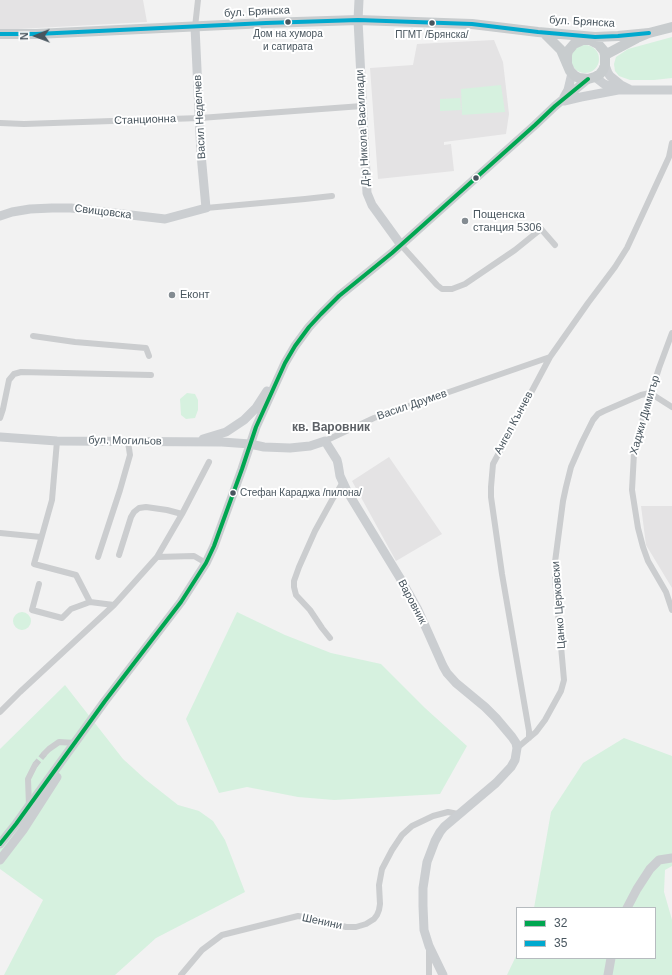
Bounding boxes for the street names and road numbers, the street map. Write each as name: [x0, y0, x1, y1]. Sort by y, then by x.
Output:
street label: бул. Брянска: [224, 4, 290, 20]
street label: бул. Брянска: [549, 14, 615, 30]
street label: Д-р Никола Василиади: [353, 69, 373, 187]
street label: Васил Неделчев: [191, 74, 209, 160]
street label: Станционна: [114, 112, 176, 128]
street label: Свищовска: [74, 202, 132, 222]
street label: Хаджи Димитър: [627, 374, 663, 456]
street label: Васил Друмев: [375, 387, 449, 423]
street label: Ангел Кънчев: [492, 389, 536, 457]
street label: бул. Могильов: [88, 434, 162, 448]
street label: Цанко Церковски: [549, 561, 569, 649]
street label: Варовник: [395, 577, 429, 627]
street label: Шенини: [301, 911, 343, 933]

